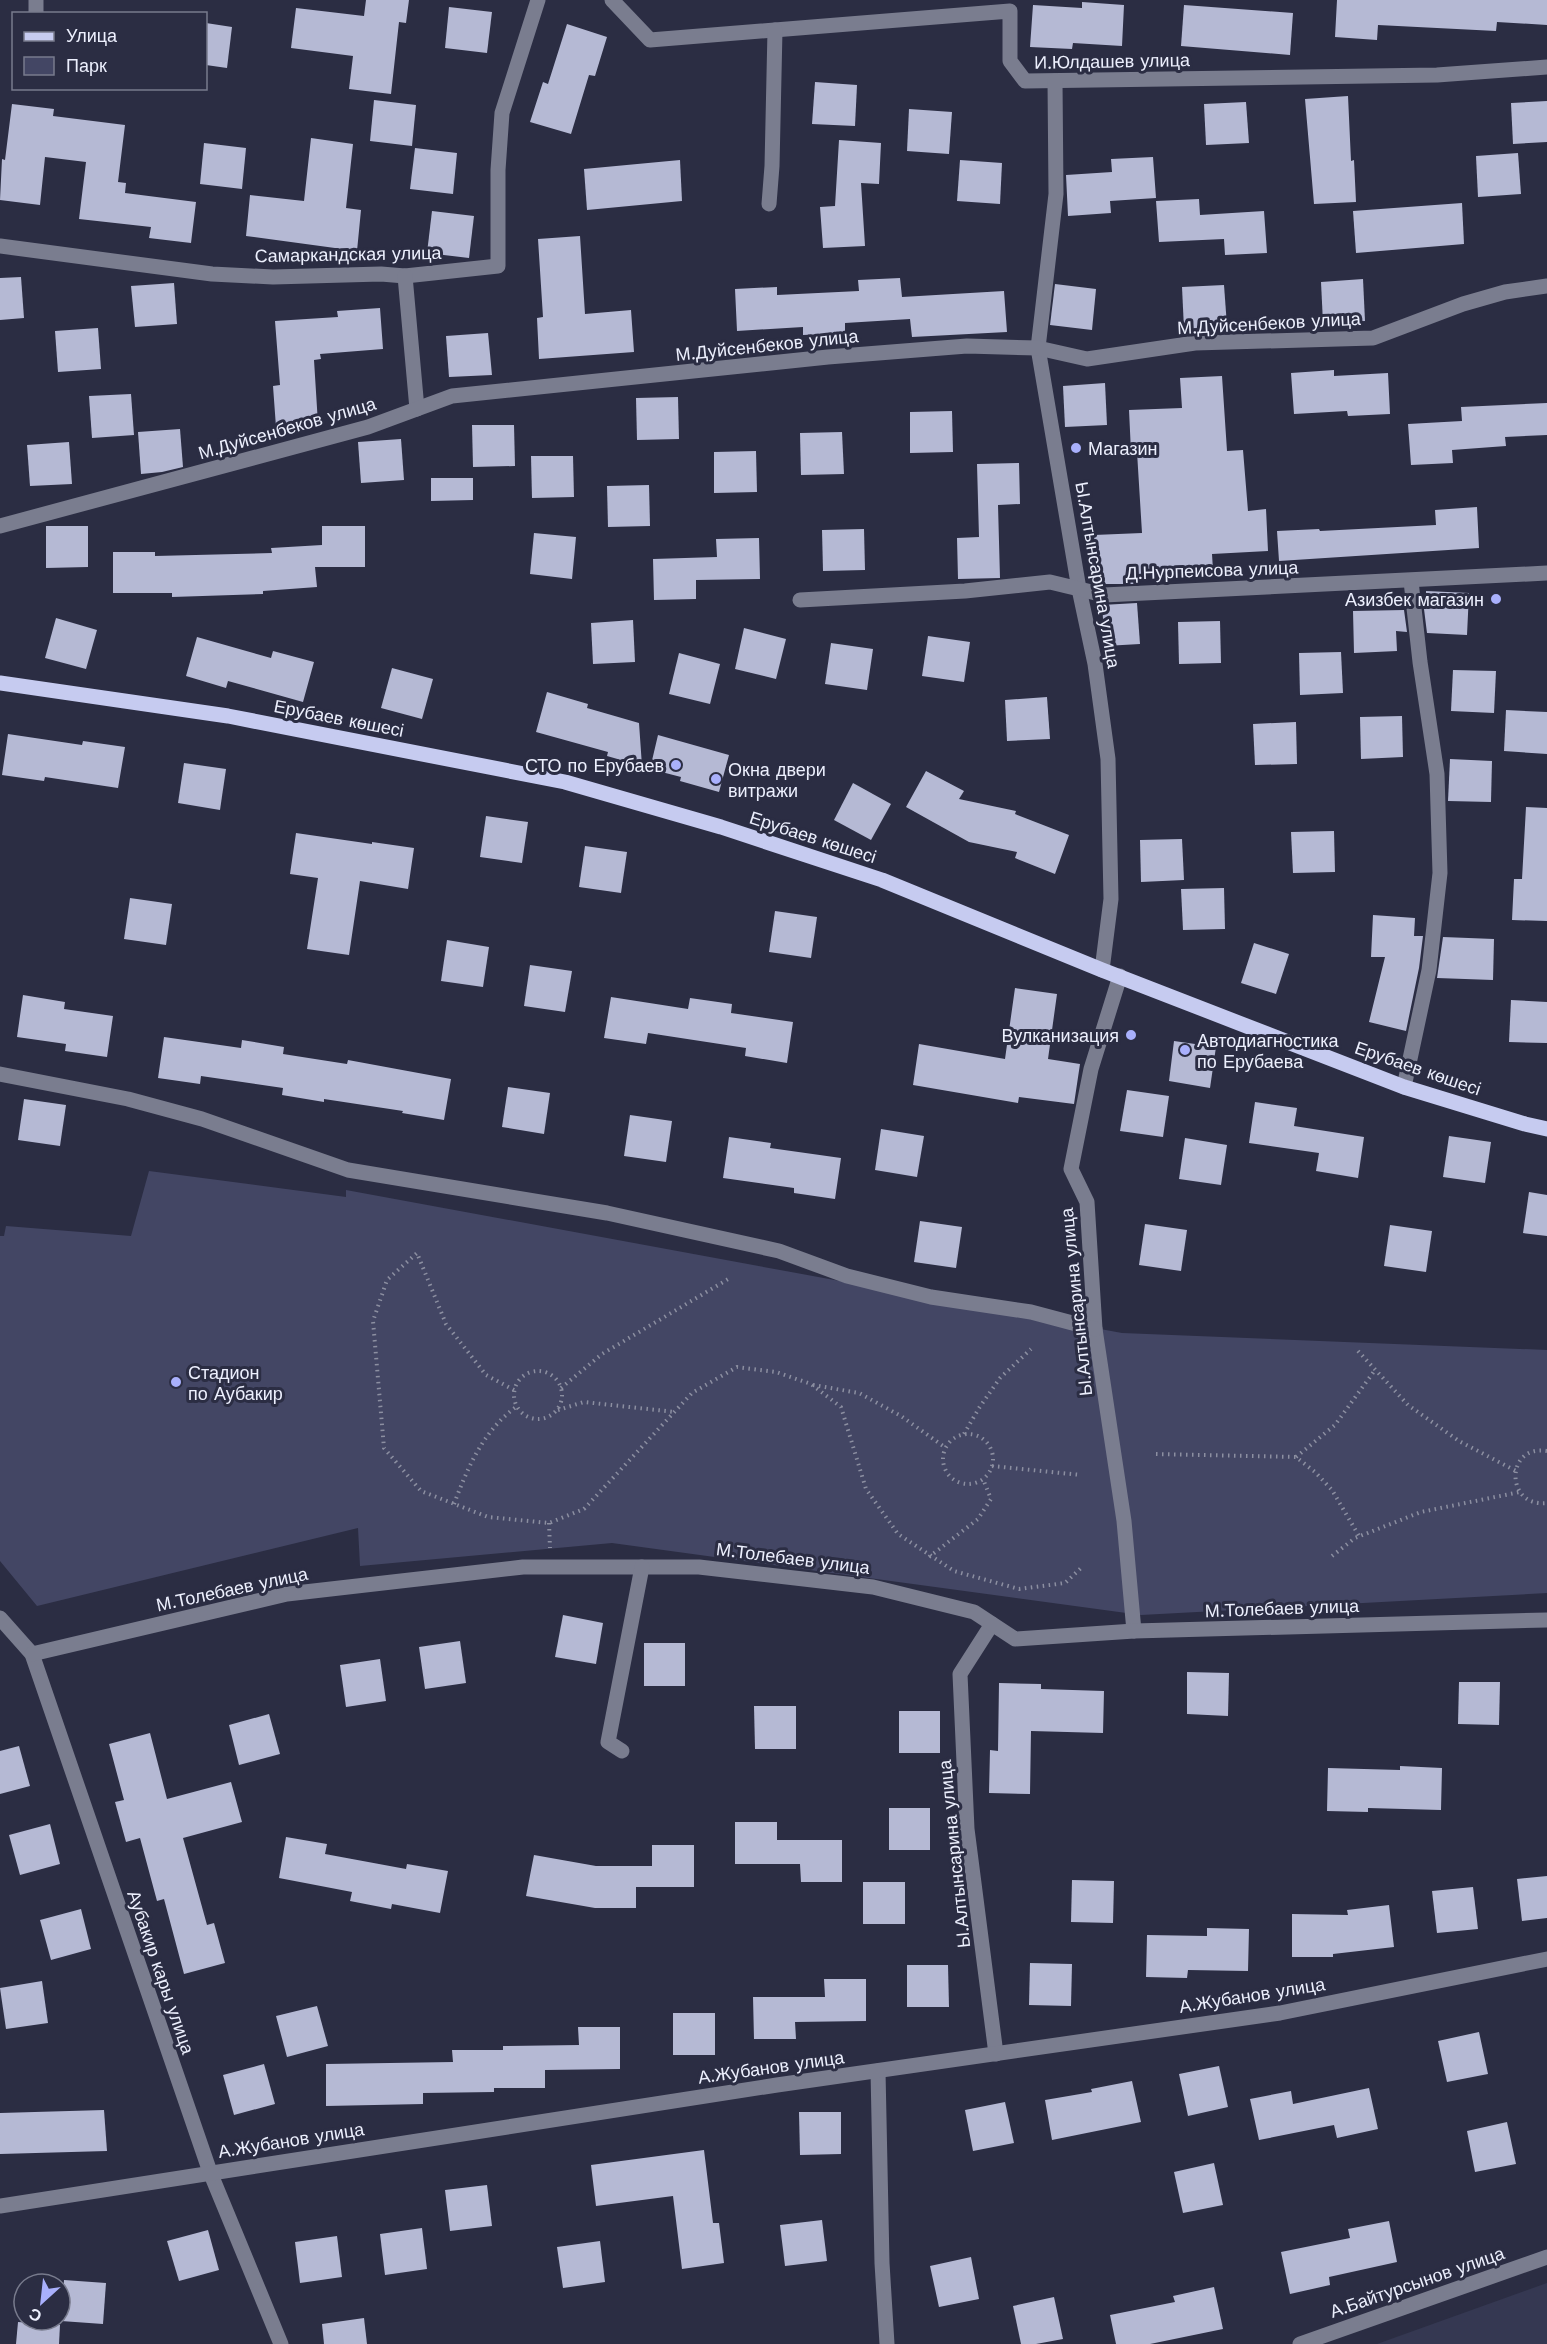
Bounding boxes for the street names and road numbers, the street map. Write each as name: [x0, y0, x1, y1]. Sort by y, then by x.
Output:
street label: И.Юлдашев улица: [1034, 49, 1191, 73]
street label: Самаркандская улица: [254, 242, 443, 266]
street label: М.Дуйсенбеков улица: [1177, 308, 1362, 338]
street label: М.Дуйсенбеков улица: [675, 325, 860, 365]
street label: М.Дуйсенбеков улица: [196, 392, 379, 463]
street label: Ы.Алтынсарина улица: [1071, 480, 1125, 671]
street label: Д.Нурпеисова улица: [1125, 556, 1300, 584]
street label: Ерубаев көшесі: [272, 695, 406, 741]
street label: Ерубаев көшесі: [747, 807, 879, 867]
street label: Ерубаев көшесі: [1352, 1037, 1484, 1099]
street label: Ы.Алтынсарина улица: [1056, 1206, 1096, 1397]
street label: М.Толебаев улица: [715, 1538, 872, 1578]
street label: М.Толебаев улица: [154, 1562, 311, 1615]
street label: М.Толебаев улица: [1204, 1595, 1361, 1621]
street label: Ы.Алтынсарина улица: [934, 1758, 974, 1949]
street label: Аубакир кары улица: [123, 1887, 199, 2058]
street label: А.Жубанов улица: [1178, 1973, 1327, 2017]
street label: А.Жубанов улица: [697, 2046, 846, 2088]
street label: А.Жубанов улица: [217, 2118, 366, 2162]
street label: А.Байтурсынов улица: [1327, 2242, 1508, 2322]

